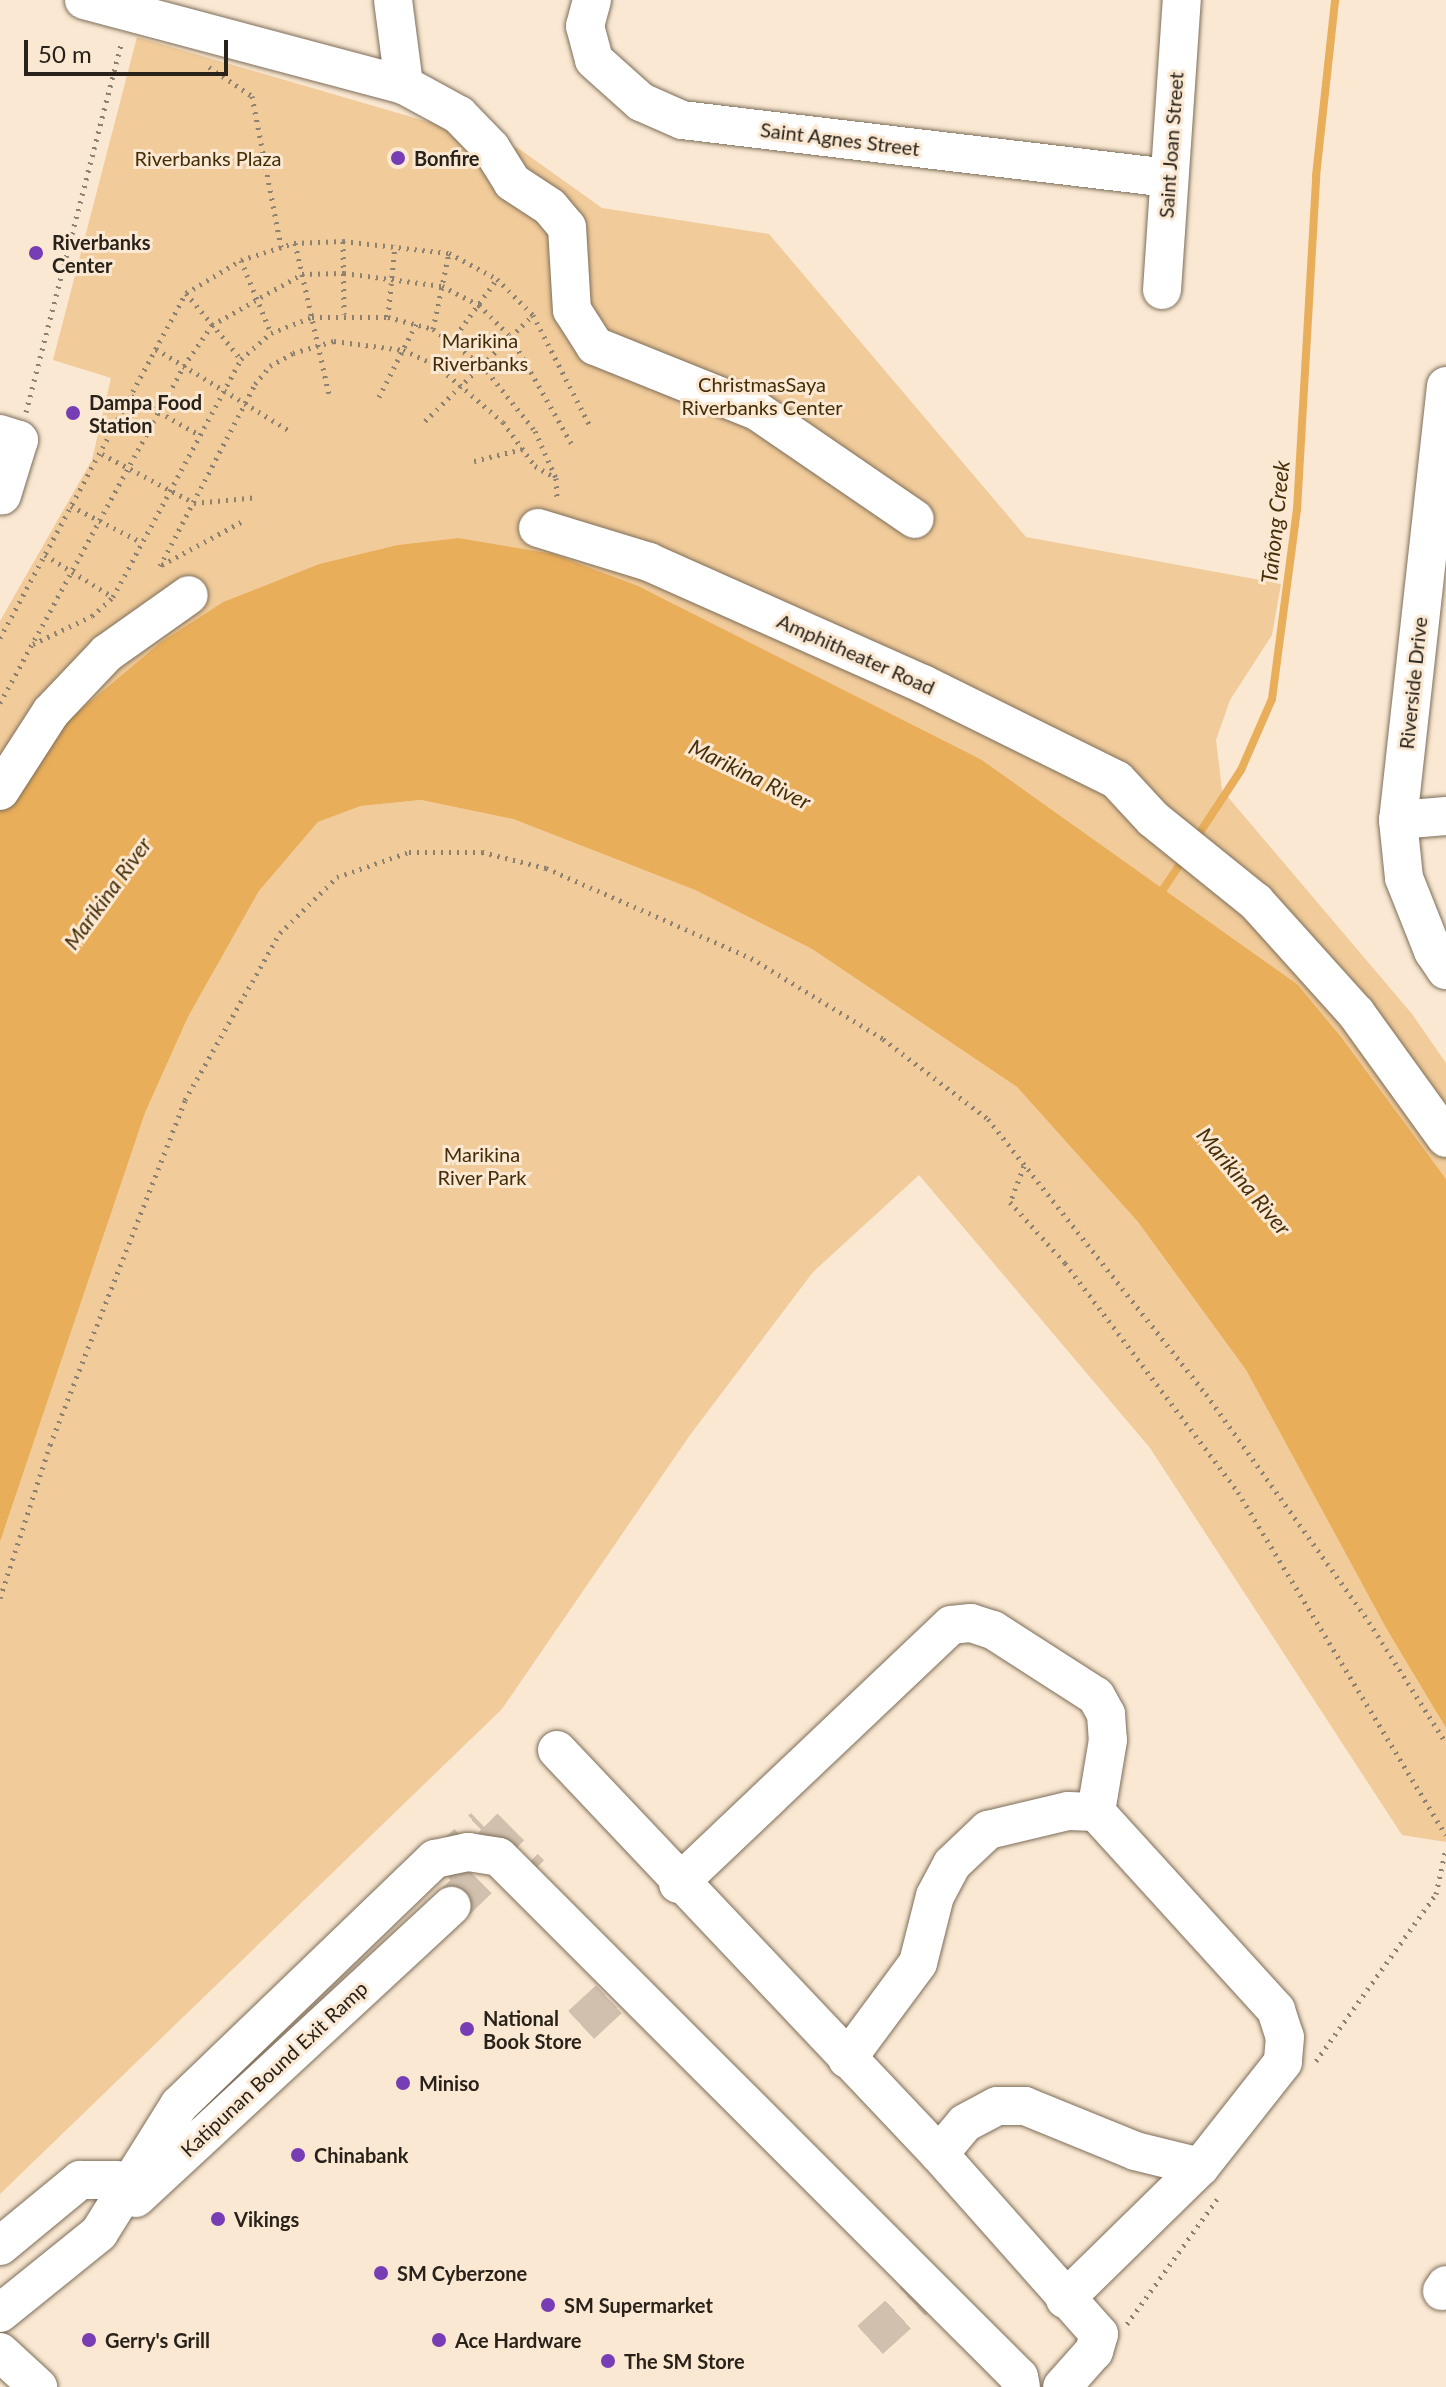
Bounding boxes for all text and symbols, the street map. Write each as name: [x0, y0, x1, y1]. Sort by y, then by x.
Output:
scale bar: [28, 24, 232, 74]
text: 50 m: [38, 39, 92, 68]
street label: Saint Joan Street: [1154, 71, 1188, 219]
street label: Saint Agnes Street: [759, 117, 921, 161]
park label: Riverbanks Plaza: [135, 146, 281, 170]
place label: Bonfire: [414, 146, 479, 170]
marker: Bonfire: [389, 149, 407, 167]
place label: Riverbanks Center: [52, 230, 150, 277]
marker: Riverbanks Center: [27, 244, 45, 262]
park label: Marikina Riverbanks: [432, 329, 528, 376]
park label: ChristmasSaya Riverbanks Center: [681, 372, 843, 419]
place label: Dampa Food Station: [89, 390, 202, 437]
marker: Dampa Food Station: [64, 404, 82, 422]
water label: Tañong Creek: [1255, 459, 1295, 585]
street label: Amphitheater Road: [773, 608, 939, 700]
street label: Riverside Drive: [1394, 616, 1432, 750]
water label: Marikina River: [685, 733, 815, 815]
water label: Marikina River: [58, 832, 156, 954]
water label: Marikina River: [1191, 1122, 1297, 1240]
park label: Marikina River Park: [437, 1142, 527, 1189]
street label: Katipunan Bound Exit Ramp: [176, 1976, 372, 2162]
place label: National Book Store: [483, 2006, 582, 2053]
marker: National Book Store: [458, 2020, 476, 2038]
place label: Miniso: [419, 2071, 479, 2095]
marker: Miniso: [394, 2074, 412, 2092]
place label: Chinabank: [314, 2143, 408, 2167]
marker: Chinabank: [289, 2146, 307, 2164]
place label: Vikings: [234, 2207, 299, 2231]
marker: Vikings: [209, 2210, 227, 2228]
place label: SM Cyberzone: [397, 2261, 527, 2285]
marker: SM Cyberzone: [372, 2264, 390, 2282]
place label: SM Supermarket: [564, 2293, 713, 2317]
marker: SM Supermarket: [539, 2296, 557, 2314]
place label: Gerry's Grill: [105, 2328, 210, 2352]
place label: Ace Hardware: [455, 2328, 581, 2352]
marker: Gerry's Grill: [80, 2331, 98, 2349]
marker: Ace Hardware: [430, 2331, 448, 2349]
place label: The SM Store: [624, 2349, 745, 2373]
marker: The SM Store: [599, 2352, 617, 2370]

